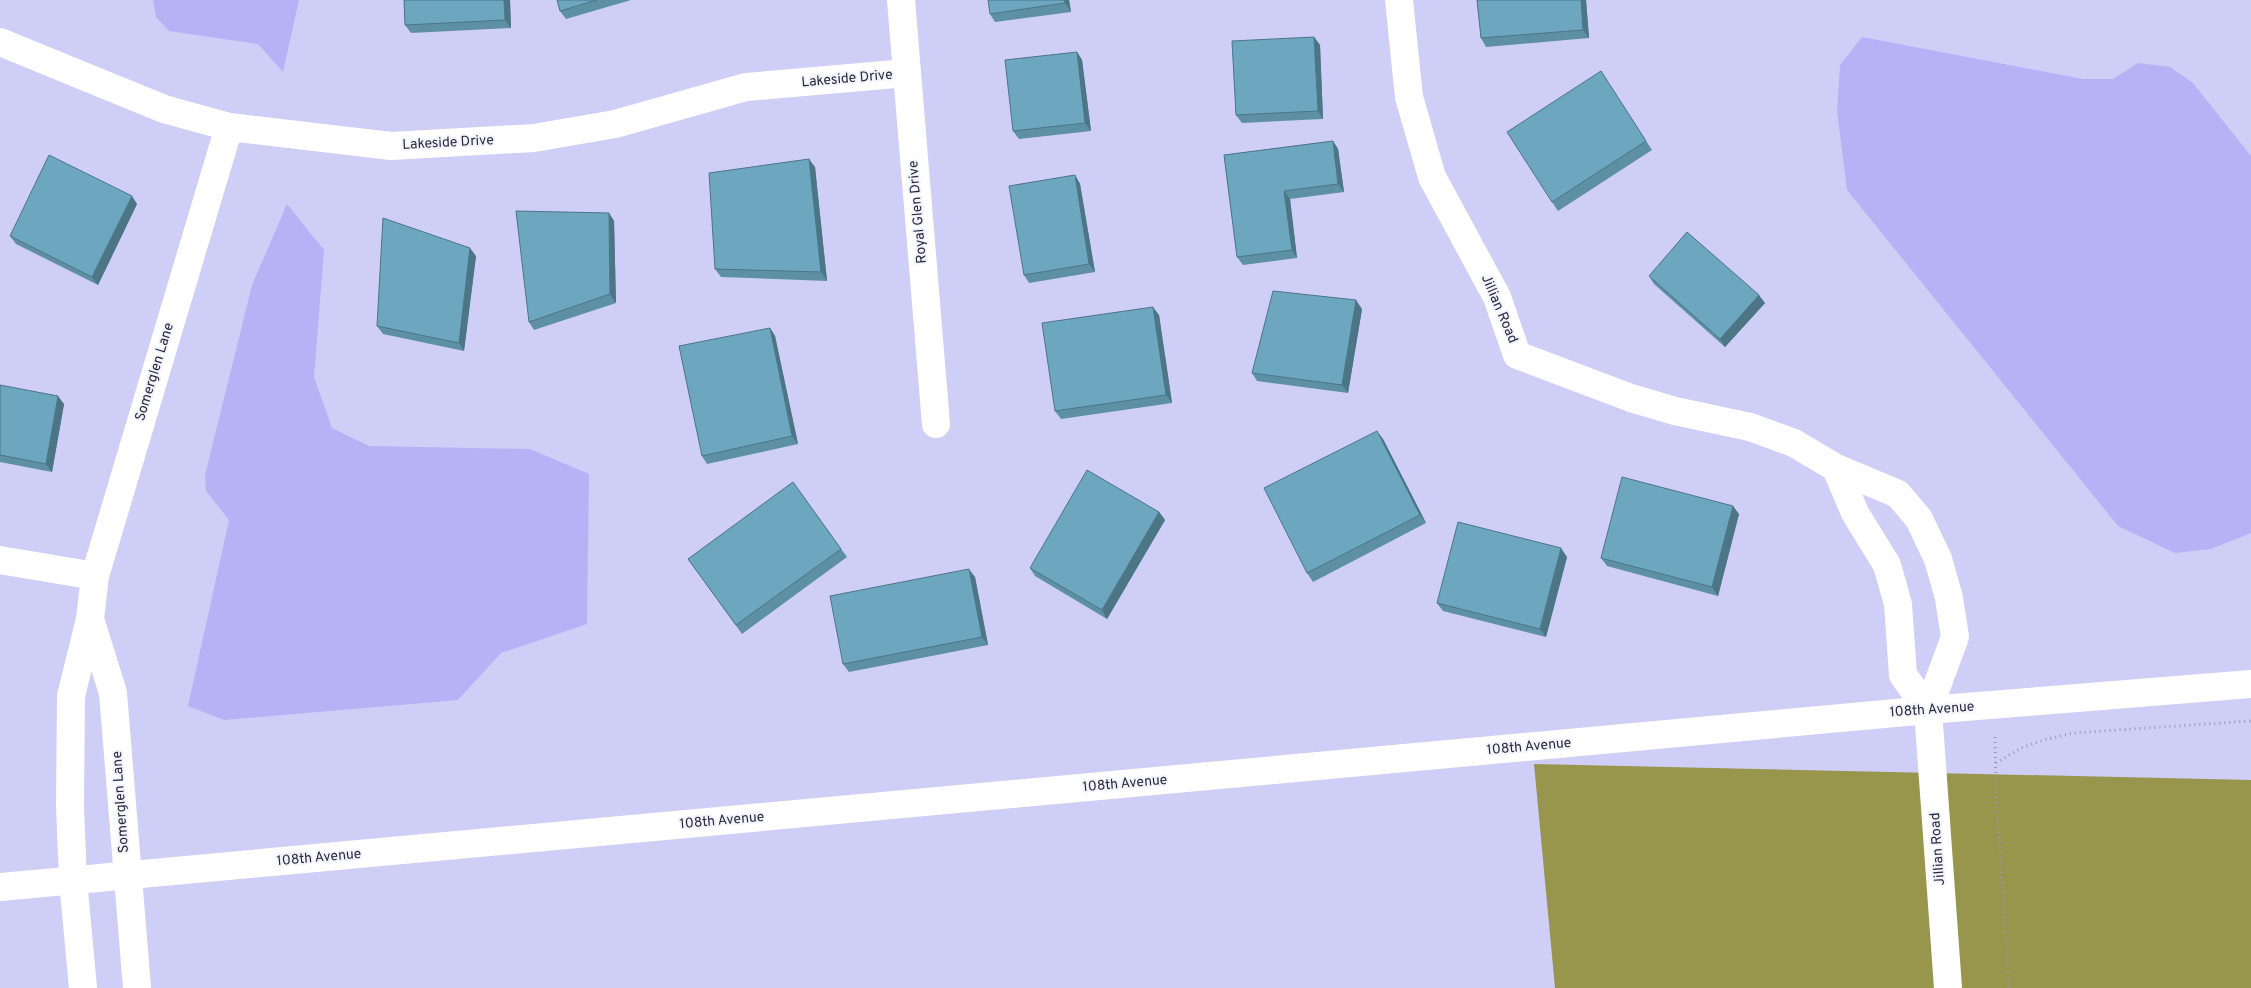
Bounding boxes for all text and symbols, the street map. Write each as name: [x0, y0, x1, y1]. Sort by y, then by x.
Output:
street label: Lakeside Drive: [801, 67, 893, 91]
street label: Lakeside Drive: [402, 132, 494, 154]
street label: Royal Glen Drive: [905, 160, 931, 264]
street label: Jillian Road: [1477, 272, 1521, 346]
street label: Somerglen Lane: [132, 321, 178, 423]
street label: 108th Avenue: [1889, 699, 1975, 721]
street label: 108th Avenue: [1486, 735, 1572, 759]
street label: Somerglen Lane: [109, 750, 133, 854]
street label: 108th Avenue: [1082, 772, 1168, 796]
street label: 108th Avenue: [679, 809, 765, 833]
street label: Jillian Road: [1927, 812, 1949, 886]
street label: 108th Avenue: [276, 846, 362, 870]

